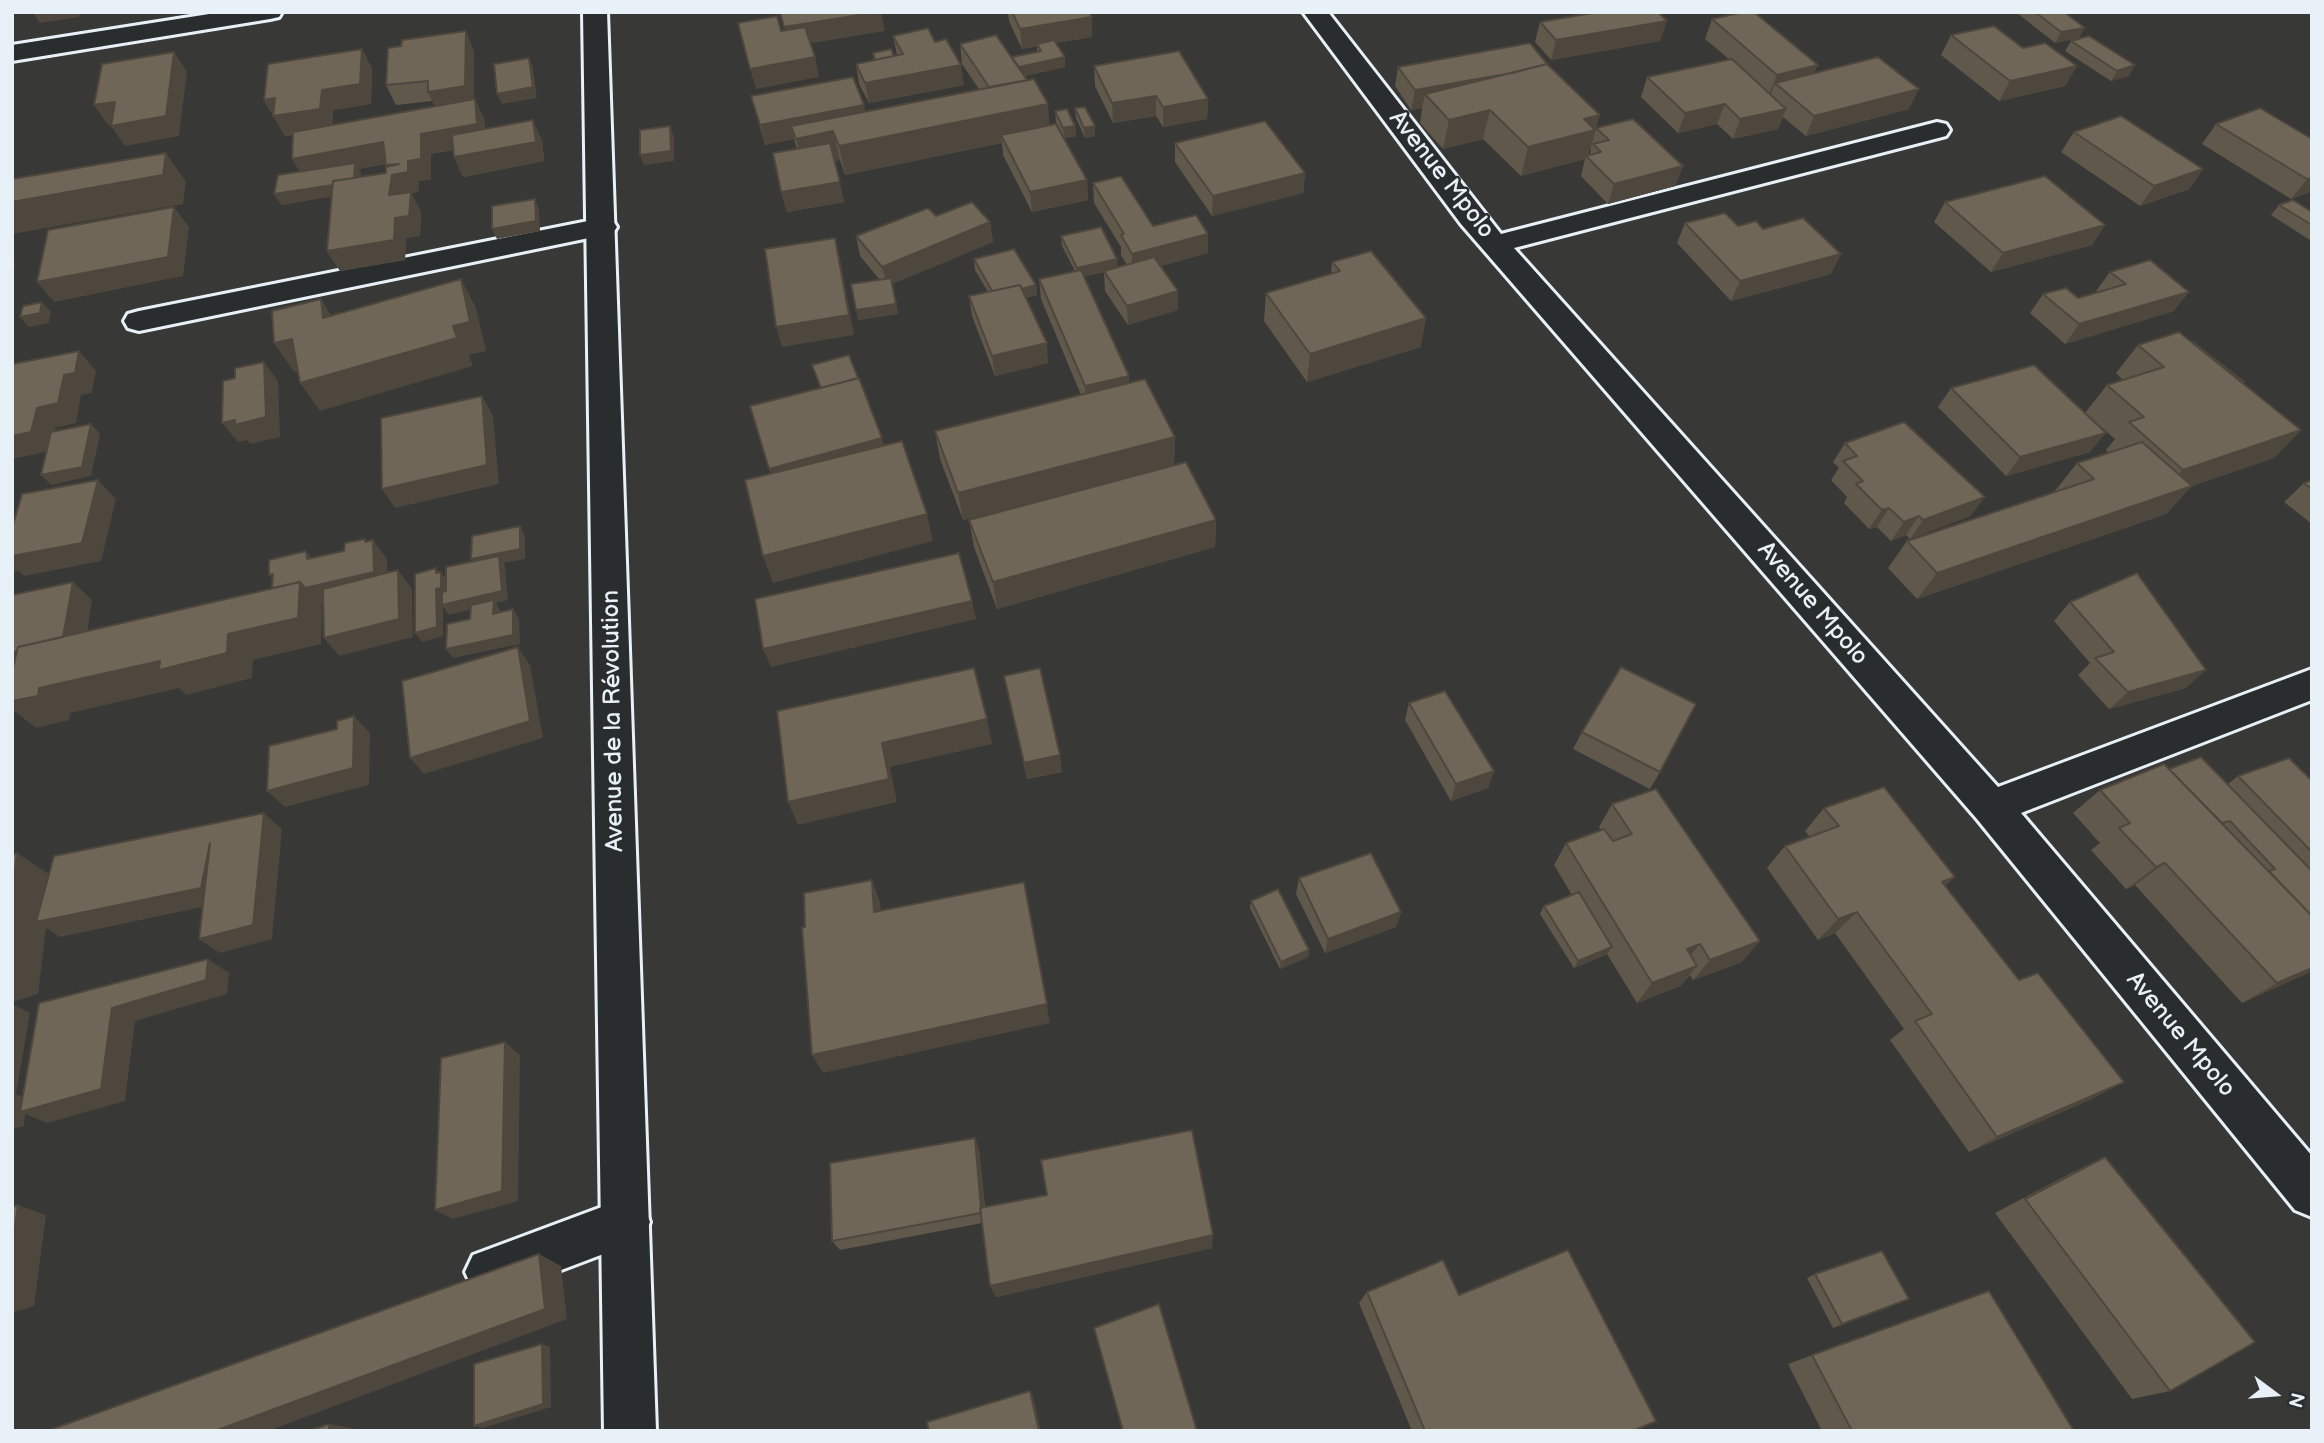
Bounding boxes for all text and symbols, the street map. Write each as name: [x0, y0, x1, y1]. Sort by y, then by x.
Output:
street label: Avenue Mpolo: [1382, 105, 1500, 245]
street label: Avenue Mpolo: [1751, 536, 1873, 672]
street label: Avenue de la Révolution: [597, 590, 631, 852]
street label: Avenue Mpolo: [2119, 967, 2241, 1103]
north arrow: [2240, 1359, 2310, 1429]
text: N: [2283, 1390, 2309, 1410]

